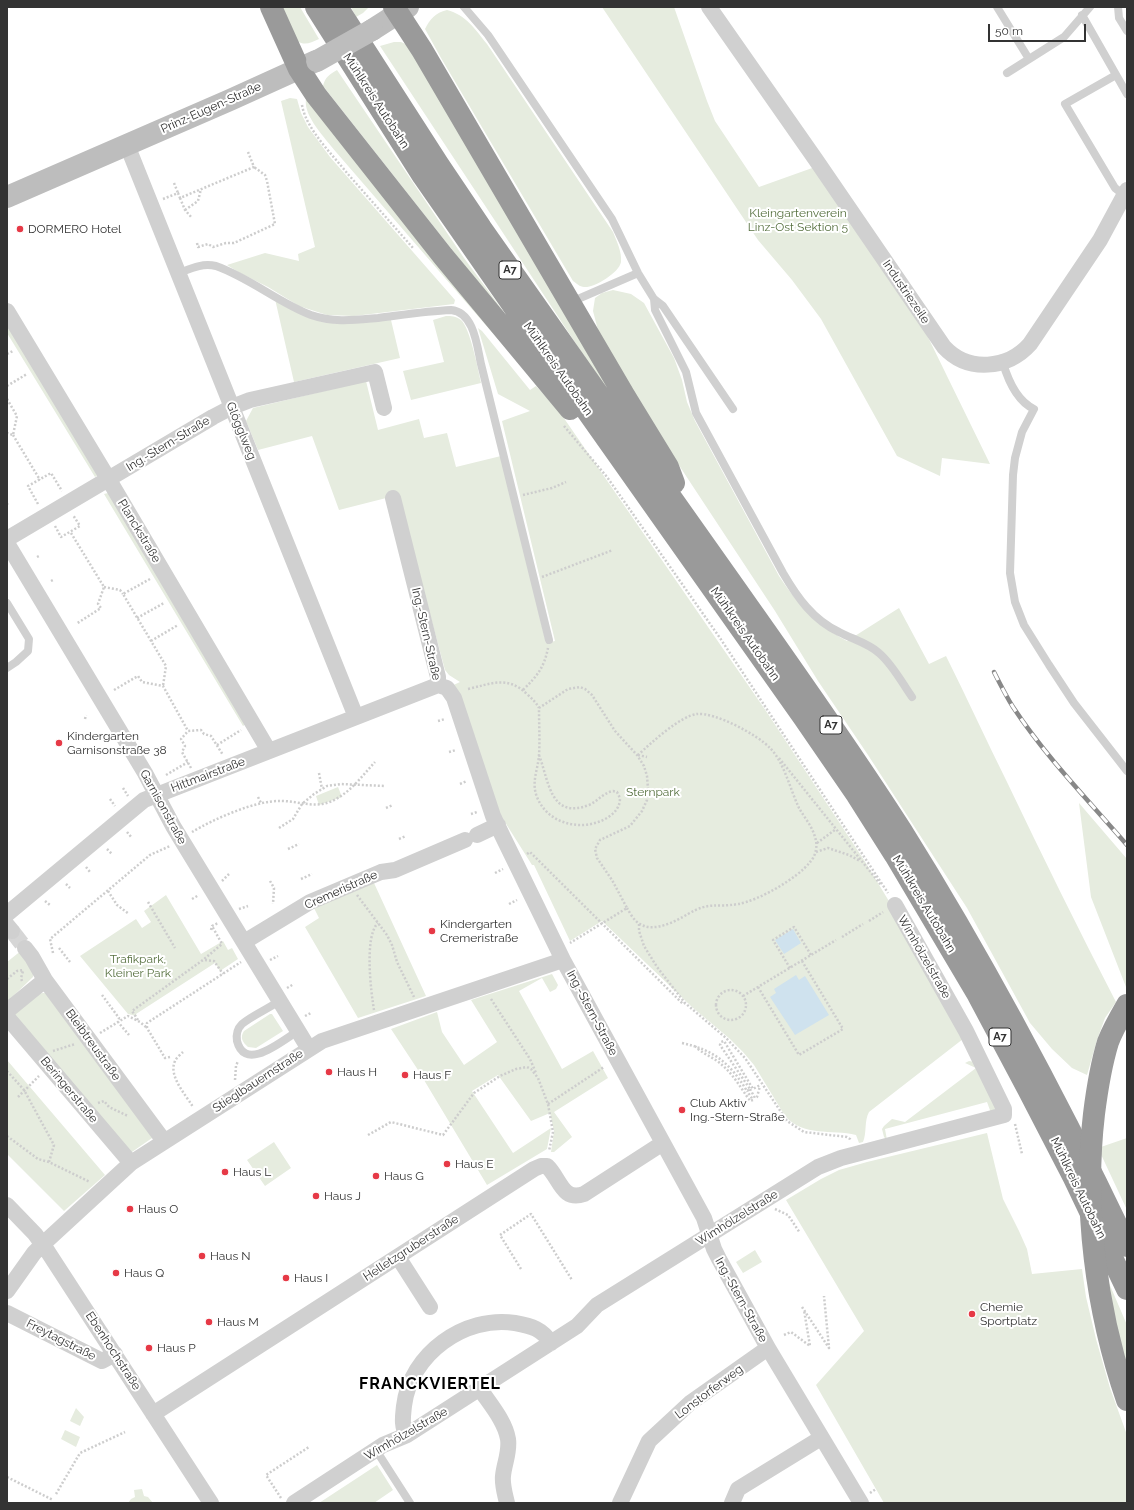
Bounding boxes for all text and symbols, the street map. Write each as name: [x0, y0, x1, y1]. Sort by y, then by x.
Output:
scale bar: [990, 16, 1088, 42]
text: 50 m: [995, 24, 1023, 38]
street label: Mühlkreis Autobahn: [340, 51, 412, 151]
street label: Prinz-Eugen-Straße: [159, 79, 263, 137]
park label: Kleingartenverein Linz-Ost Sektion 5: [748, 206, 848, 234]
place label: DORMERO Hotel: [28, 222, 121, 236]
marker: DORMERO Hotel: [15, 224, 25, 234]
street label: Industriezeile: [879, 257, 933, 327]
road number: A7: [499, 261, 521, 279]
street label: Mühlkreis Autobahn: [520, 319, 596, 419]
street label: Glögglweg: [223, 400, 259, 462]
street label: Ing.-Stern-Straße: [124, 413, 212, 475]
street label: Planckstraße: [114, 497, 164, 565]
street label: Mühlkreis Autobahn: [707, 584, 783, 684]
street label: Ing.-Stern-Straße: [408, 586, 444, 682]
road number: A7: [820, 716, 842, 734]
place label: Kindergarten Garnisonstraße 38: [67, 729, 167, 757]
marker: Kindergarten Garnisonstraße 38: [54, 738, 64, 748]
street label: Hittmairstraße: [169, 754, 247, 796]
street label: Garnisonstraße: [137, 767, 189, 847]
park label: Sternpark: [626, 785, 680, 799]
street label: Mühlkreis Autobahn: [889, 853, 959, 955]
street label: Cremeristraße: [302, 867, 380, 913]
street label: Wimhölzelstraße: [894, 913, 954, 1001]
place label: Kindergarten Cremeristraße: [440, 917, 518, 945]
marker: Kindergarten Cremeristraße: [427, 926, 437, 936]
park label: Trafikpark, Kleiner Park: [105, 952, 171, 980]
street label: Ing.-Stern-Straße: [563, 968, 621, 1058]
street label: Bleibtreustraße: [62, 1007, 124, 1083]
road number: A7: [989, 1028, 1011, 1046]
street label: Stieglbauernstraße: [210, 1046, 306, 1116]
street label: Beringerstraße: [37, 1054, 101, 1126]
place label: Haus H: [337, 1065, 377, 1079]
marker: Haus H: [324, 1067, 334, 1077]
place label: Haus F: [413, 1068, 451, 1082]
marker: Haus F: [400, 1070, 410, 1080]
place label: Club Aktiv Ing.-Stern-Straße: [690, 1096, 785, 1124]
marker: Club Aktiv Ing.-Stern-Straße: [677, 1105, 687, 1115]
street label: Mühlkreis Autobahn: [1047, 1135, 1109, 1241]
place label: Haus E: [455, 1157, 494, 1171]
marker: Haus E: [442, 1159, 452, 1169]
place label: Haus L: [233, 1165, 271, 1179]
marker: Haus L: [220, 1167, 230, 1177]
place label: Haus G: [384, 1169, 424, 1183]
marker: Haus G: [371, 1171, 381, 1181]
street label: Wimhölzelstraße: [693, 1187, 781, 1249]
place label: Haus J: [324, 1189, 361, 1203]
marker: Haus J: [311, 1191, 321, 1201]
place label: Haus O: [138, 1202, 178, 1216]
marker: Haus O: [125, 1204, 135, 1214]
street label: Helletzgruberstraße: [361, 1212, 461, 1284]
place label: Haus N: [210, 1249, 251, 1263]
marker: Haus N: [197, 1251, 207, 1261]
street label: Ing.-Stern-Straße: [712, 1255, 770, 1345]
place label: Haus Q: [124, 1266, 164, 1280]
marker: Haus Q: [111, 1268, 121, 1278]
place label: Haus I: [294, 1271, 328, 1285]
marker: Haus I: [281, 1273, 291, 1283]
place label: Chemie Sportplatz: [980, 1300, 1037, 1328]
street label: Ebenhochstraße: [82, 1309, 144, 1393]
marker: Chemie Sportplatz: [967, 1309, 977, 1319]
place label: Haus M: [217, 1315, 259, 1329]
street label: Freytagstraße: [24, 1316, 98, 1364]
marker: Haus M: [204, 1317, 214, 1327]
place label: Haus P: [157, 1341, 196, 1355]
marker: Haus P: [144, 1343, 154, 1353]
street label: Lonstorferweg: [672, 1362, 746, 1422]
district label: FRANCKVIERTEL: [359, 1374, 501, 1394]
street label: Wimhölzelstraße: [362, 1404, 450, 1464]

